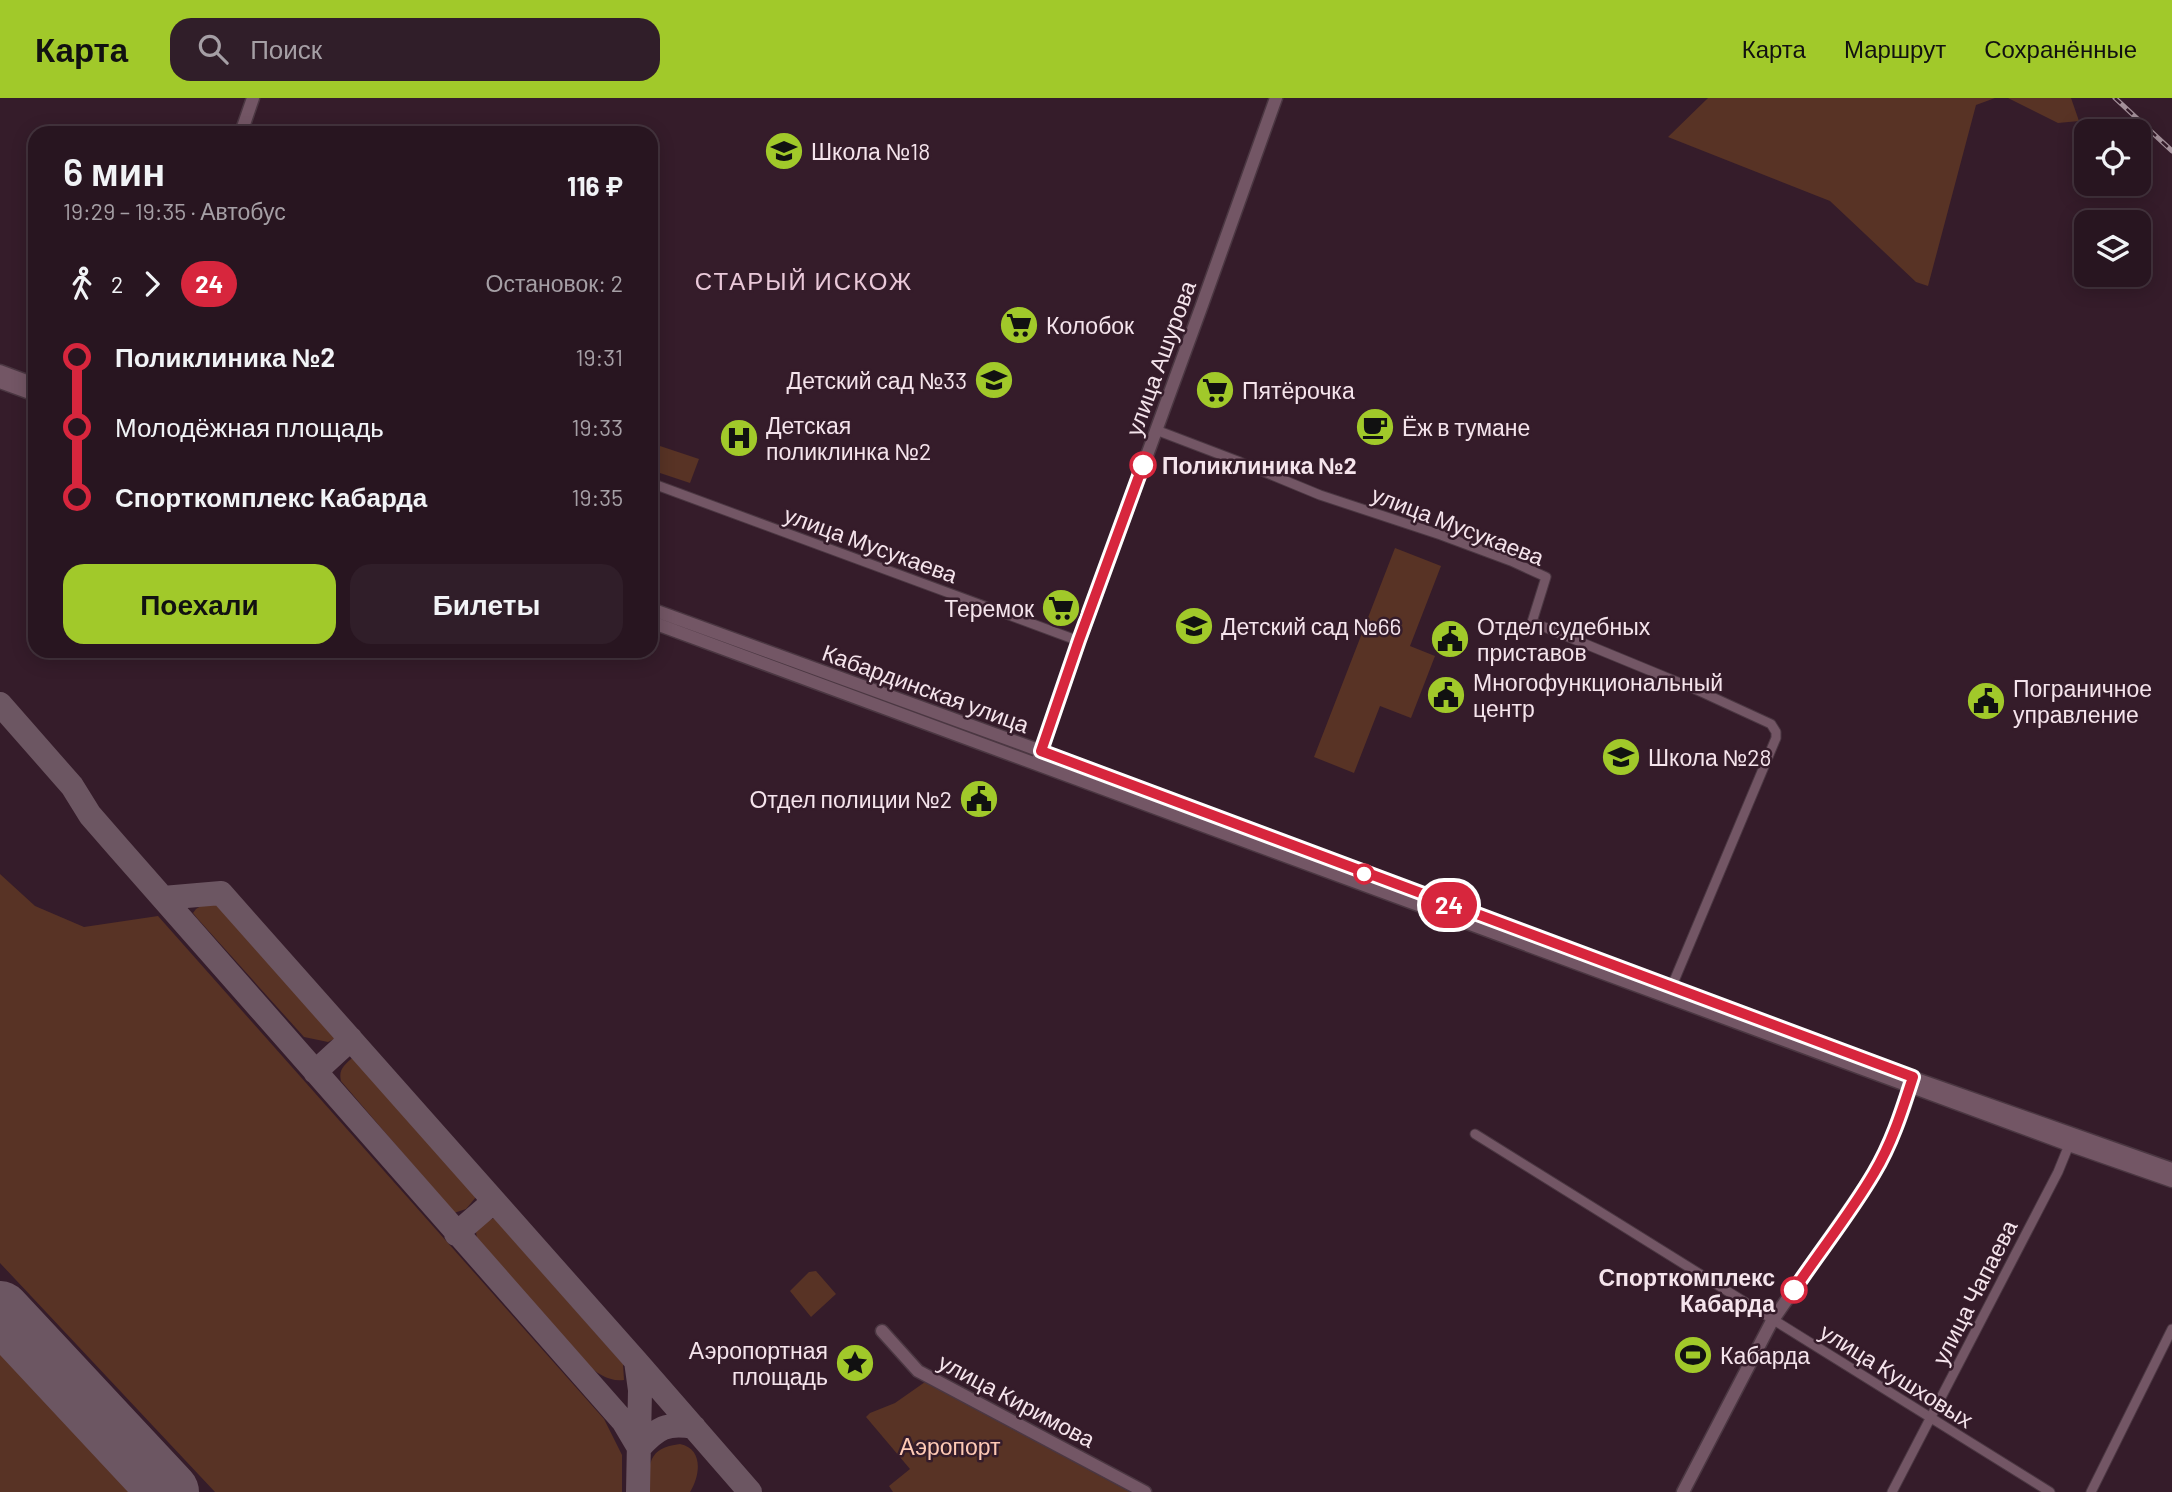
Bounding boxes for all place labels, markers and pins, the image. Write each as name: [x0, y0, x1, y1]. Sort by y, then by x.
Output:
school or university icon: Школа №18: [763, 130, 805, 172]
place label: Школа №18: [811, 137, 930, 165]
supermarket icon: Колобок: [998, 304, 1040, 346]
place label: Колобок: [1046, 311, 1135, 339]
school or university icon: Детский сад №33: [973, 359, 1015, 401]
place label: Детский сад №33: [787, 366, 967, 394]
supermarket icon: Пятёрочка: [1194, 369, 1236, 411]
place label: Пятёрочка: [1242, 376, 1355, 404]
cafe icon: Ёж в тумане: [1354, 406, 1396, 448]
place label: Детская поликлинка №2: [766, 411, 931, 465]
place label: Ёж в тумане: [1402, 413, 1530, 441]
hospital icon: Детская поликлинка №2: [718, 417, 760, 459]
place label: Поликлиника №2: [1162, 451, 1357, 479]
marker: Поликлиника №2: [1130, 452, 1156, 478]
supermarket icon: Теремок: [1040, 587, 1082, 629]
place label: Теремок: [944, 594, 1035, 622]
school or university icon: Детский сад №66: [1173, 605, 1215, 647]
place label: Детский сад №66: [1221, 612, 1401, 640]
place label: Отдел судебных приставов: [1477, 612, 1651, 666]
public building icon: Отдел судебных приставов: [1429, 618, 1471, 660]
place label: Многофункциональный центр: [1473, 668, 1723, 722]
public building icon: Многофункциональный центр: [1425, 674, 1467, 716]
place label: Пограничное управление: [2013, 674, 2152, 728]
public building icon: Пограничное управление: [1965, 680, 2007, 722]
school or university icon: Школа №28: [1600, 736, 1642, 778]
place label: Школа №28: [1648, 743, 1771, 771]
public building icon: Отдел полиции №2: [958, 778, 1000, 820]
place label: Отдел полиции №2: [749, 785, 952, 813]
unlabelled marker: [1354, 864, 1374, 884]
place label: Спорткомплекс Кабарда: [1598, 1263, 1775, 1317]
marker: Спорткомплекс Кабарда: [1781, 1277, 1807, 1303]
sports icon: Кабарда: [1672, 1334, 1714, 1376]
place label: Аэропортная площадь: [689, 1336, 828, 1390]
place label: Кабарда: [1720, 1341, 1810, 1369]
place icon: Аэропортная площадь: [834, 1342, 876, 1384]

